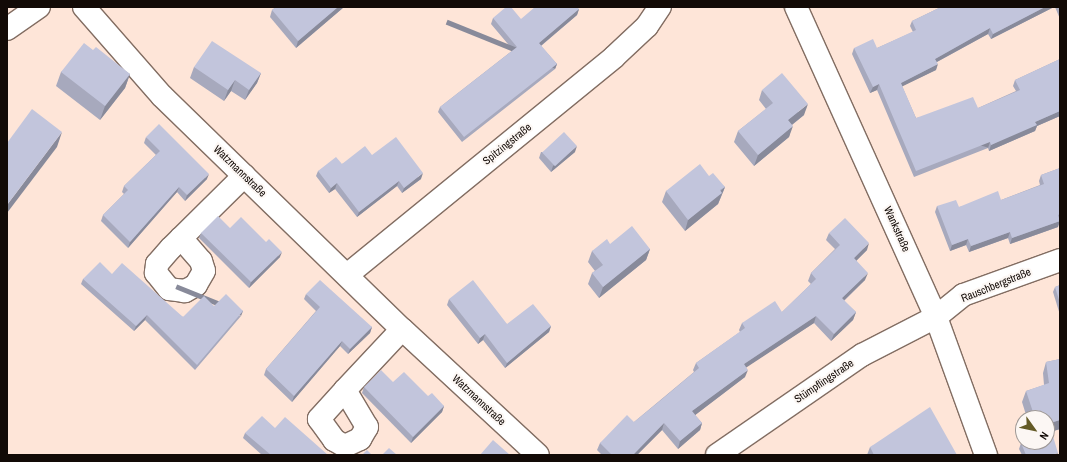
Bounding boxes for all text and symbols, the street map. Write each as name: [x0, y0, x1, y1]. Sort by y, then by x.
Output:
street label: Spitzingstraße: [480, 120, 534, 168]
street label: Watzmannstraße: [211, 143, 269, 199]
street label: Wankstraße: [881, 204, 913, 254]
street label: Rauschbergstraße: [959, 265, 1033, 305]
street label: Stümpflingstraße: [792, 356, 856, 406]
street label: Watzmannstraße: [450, 372, 508, 428]
north arrow: [1015, 410, 1055, 450]
text: N: [1037, 429, 1052, 443]

